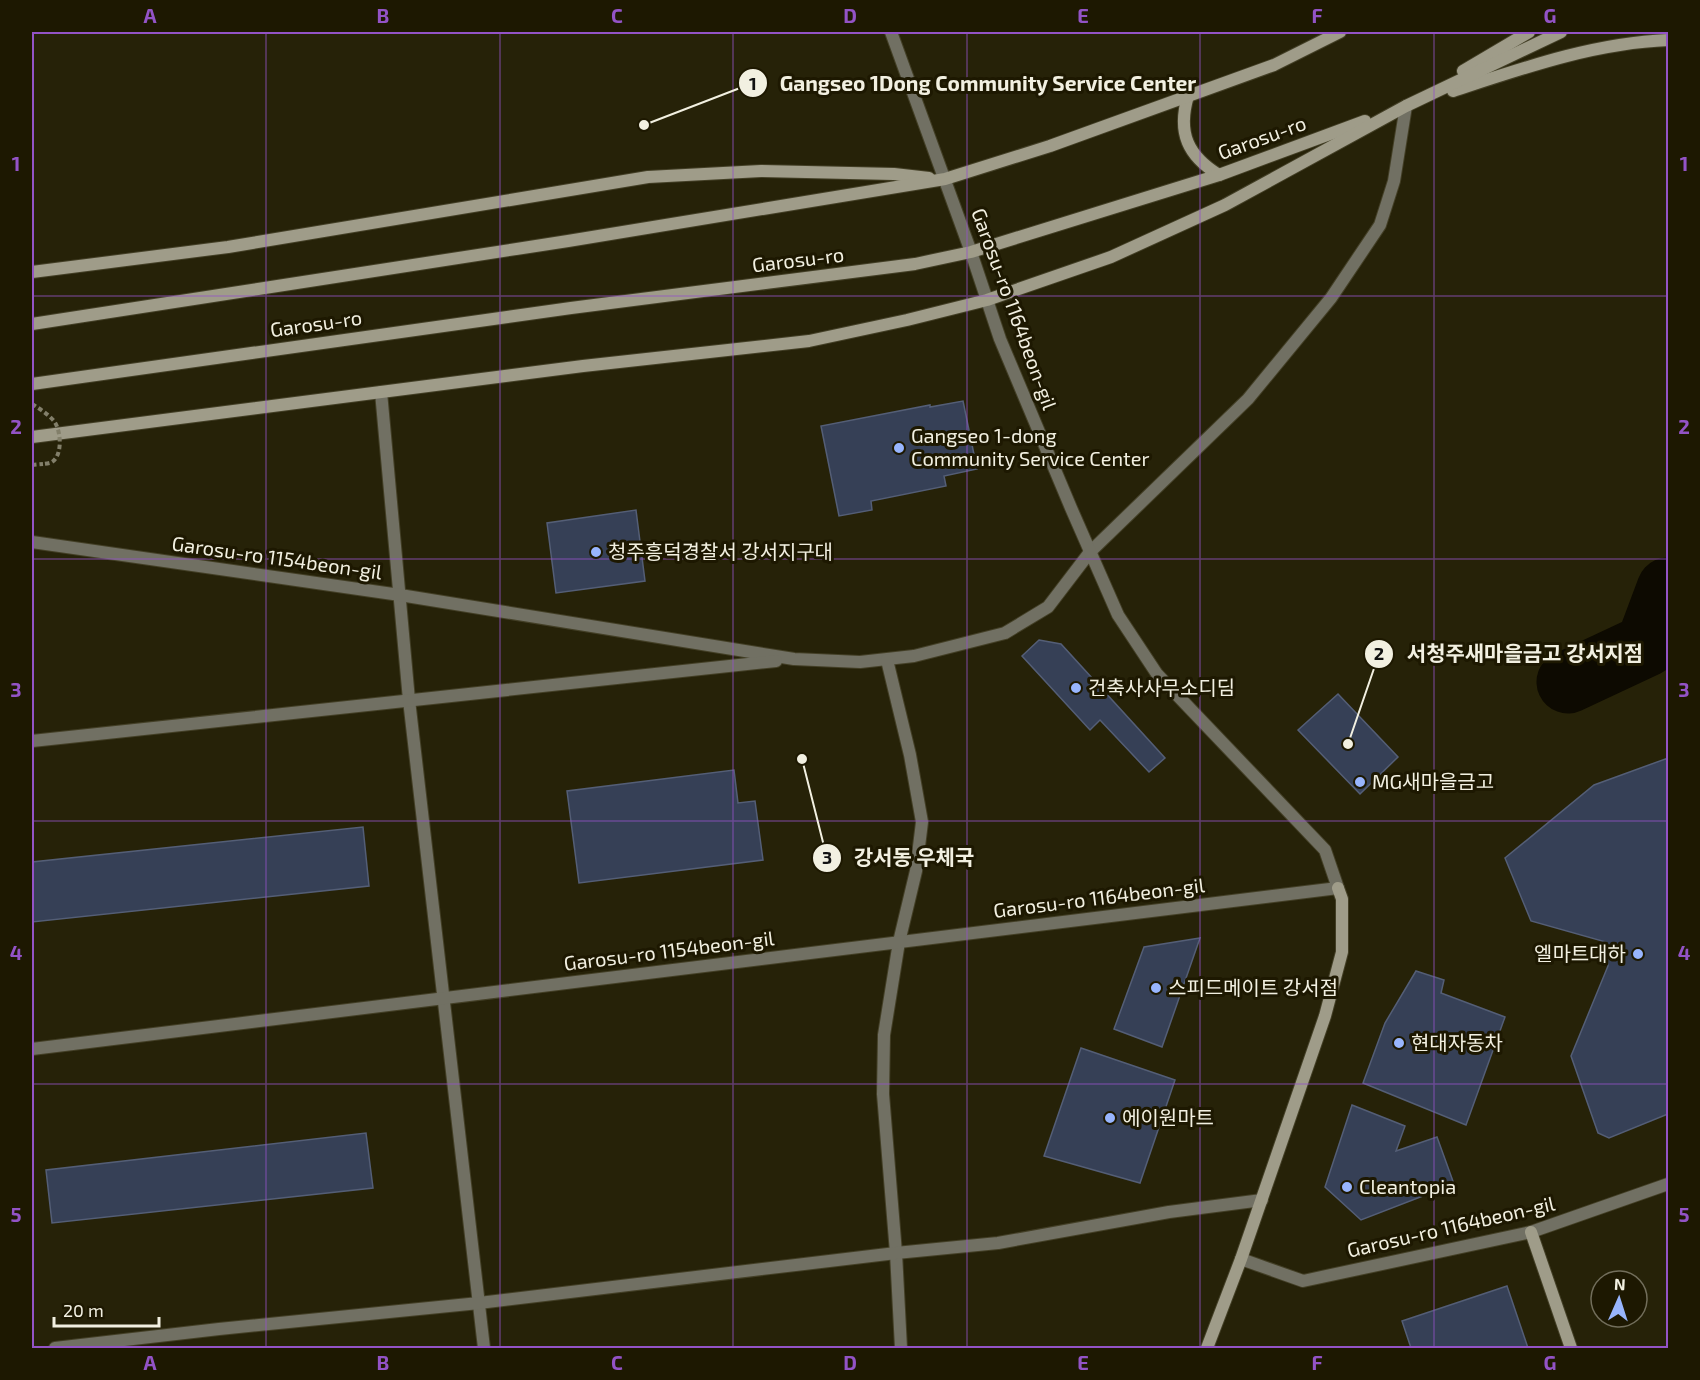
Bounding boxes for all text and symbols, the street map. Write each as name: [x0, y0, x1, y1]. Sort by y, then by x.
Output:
text: A: [143, 3, 157, 27]
text: B: [377, 3, 389, 27]
text: C: [611, 3, 623, 27]
text: D: [843, 3, 857, 27]
text: E: [1077, 3, 1089, 27]
text: F: [1311, 3, 1323, 27]
text: G: [1544, 3, 1556, 27]
callout: Gangseo 1Dong Community Service Center: [738, 64, 1209, 103]
text: Gangseo 1Dong Community Service Center: [780, 70, 1196, 96]
text: 1: [749, 72, 757, 94]
street label: Garosu-ro: [1214, 110, 1309, 164]
text: 1: [12, 151, 20, 175]
text: 1: [1680, 151, 1688, 175]
street label: Garosu-ro 1164beon-gil: [967, 205, 1063, 413]
street label: Garosu-ro: [751, 241, 845, 277]
street label: Garosu-ro: [268, 305, 363, 341]
text: 2: [10, 414, 22, 438]
text: 2: [1678, 414, 1690, 438]
place label: Gangseo 1-dong Community Service Center: [911, 423, 1150, 470]
marker: Gangseo 1-dong Community Service Center: [892, 441, 906, 455]
street label: Garosu-ro 1154beon-gil: [171, 530, 384, 584]
place label: 청주흥덕경찰서 강서지구대: [608, 539, 833, 563]
marker: 청주흥덕경찰서 강서지구대: [589, 545, 603, 559]
callout: 서청주새마을금고 강서지점: [1364, 634, 1655, 673]
text: 서청주새마을금고 강서지점: [1407, 640, 1643, 665]
text: 2: [1374, 642, 1384, 664]
place label: 건축사사무소디딤: [1088, 675, 1235, 699]
text: 3: [10, 677, 22, 701]
text: 3: [1678, 677, 1690, 701]
marker: 건축사사무소디딤: [1069, 681, 1083, 695]
place label: MG새마을금고: [1372, 769, 1494, 793]
marker: MG새마을금고: [1353, 775, 1367, 789]
callout: 강서동 우체국: [812, 838, 986, 877]
text: 강서동 우체국: [854, 844, 974, 869]
text: 3: [822, 846, 832, 868]
street label: Garosu-ro 1164beon-gil: [992, 872, 1206, 922]
street label: Garosu-ro 1154beon-gil: [562, 925, 776, 975]
text: 4: [10, 940, 23, 964]
text: 4: [1678, 940, 1691, 964]
place label: 엘마트대하: [1534, 941, 1626, 965]
marker: 엘마트대하: [1631, 947, 1645, 961]
place label: 스피드메이트 강서점: [1168, 975, 1338, 999]
marker: 스피드메이트 강서점: [1149, 981, 1163, 995]
place label: 현대자동차: [1411, 1030, 1503, 1054]
marker: 현대자동차: [1392, 1036, 1406, 1050]
place label: 에이원마트: [1122, 1105, 1214, 1129]
marker: 에이원마트: [1103, 1111, 1117, 1125]
place label: Cleantopia: [1359, 1174, 1456, 1198]
marker: Cleantopia: [1340, 1180, 1354, 1194]
street label: Garosu-ro 1164beon-gil: [1344, 1190, 1557, 1262]
text: 5: [10, 1202, 22, 1226]
text: 5: [1678, 1202, 1690, 1226]
north arrow: [1589, 1269, 1649, 1329]
text: N: [1614, 1274, 1626, 1293]
scale bar: [54, 1290, 159, 1328]
text: 20 m: [63, 1299, 104, 1321]
text: A: [143, 1350, 157, 1374]
text: B: [377, 1350, 389, 1374]
text: C: [611, 1350, 623, 1374]
text: D: [843, 1350, 857, 1374]
text: E: [1077, 1350, 1089, 1374]
text: F: [1311, 1350, 1323, 1374]
text: G: [1544, 1350, 1556, 1374]

